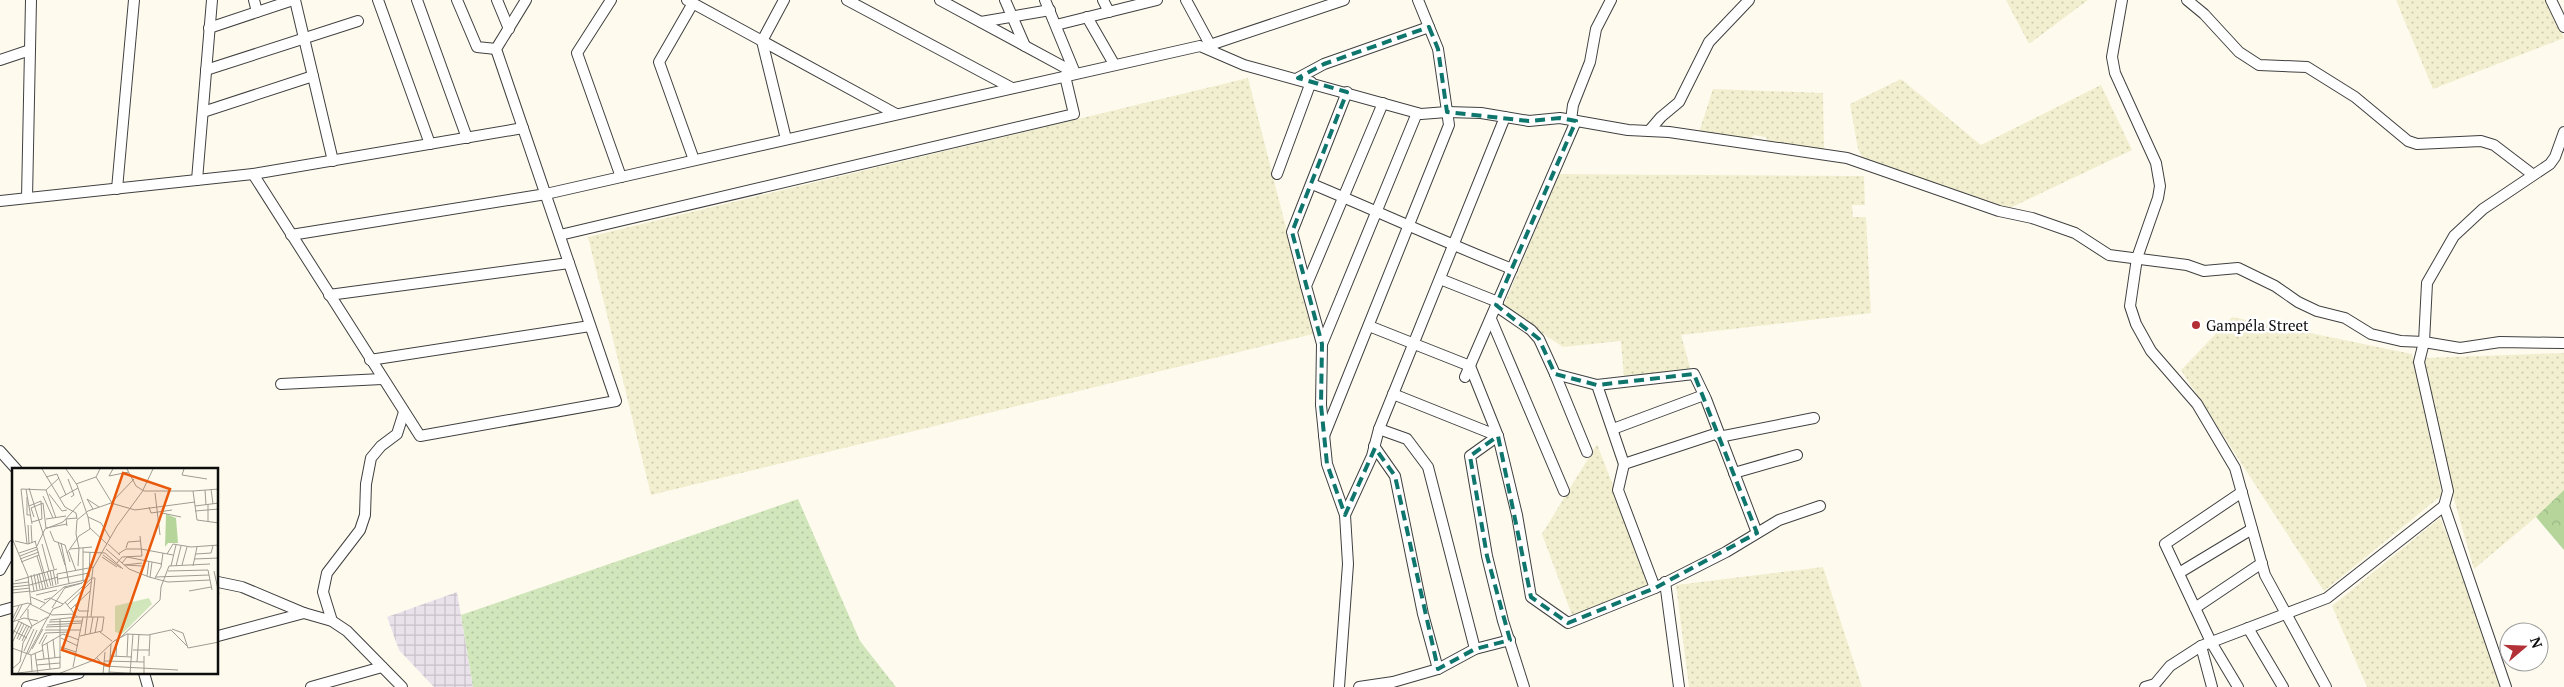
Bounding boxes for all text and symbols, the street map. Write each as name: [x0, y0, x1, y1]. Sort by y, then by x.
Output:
place label: Gampéla Street: [2206, 315, 2309, 335]
marker: Gampéla Street: [2190, 319, 2202, 331]
inset map: [12, 468, 219, 674]
north arrow: [2499, 622, 2549, 672]
text: N: [2526, 634, 2548, 651]

